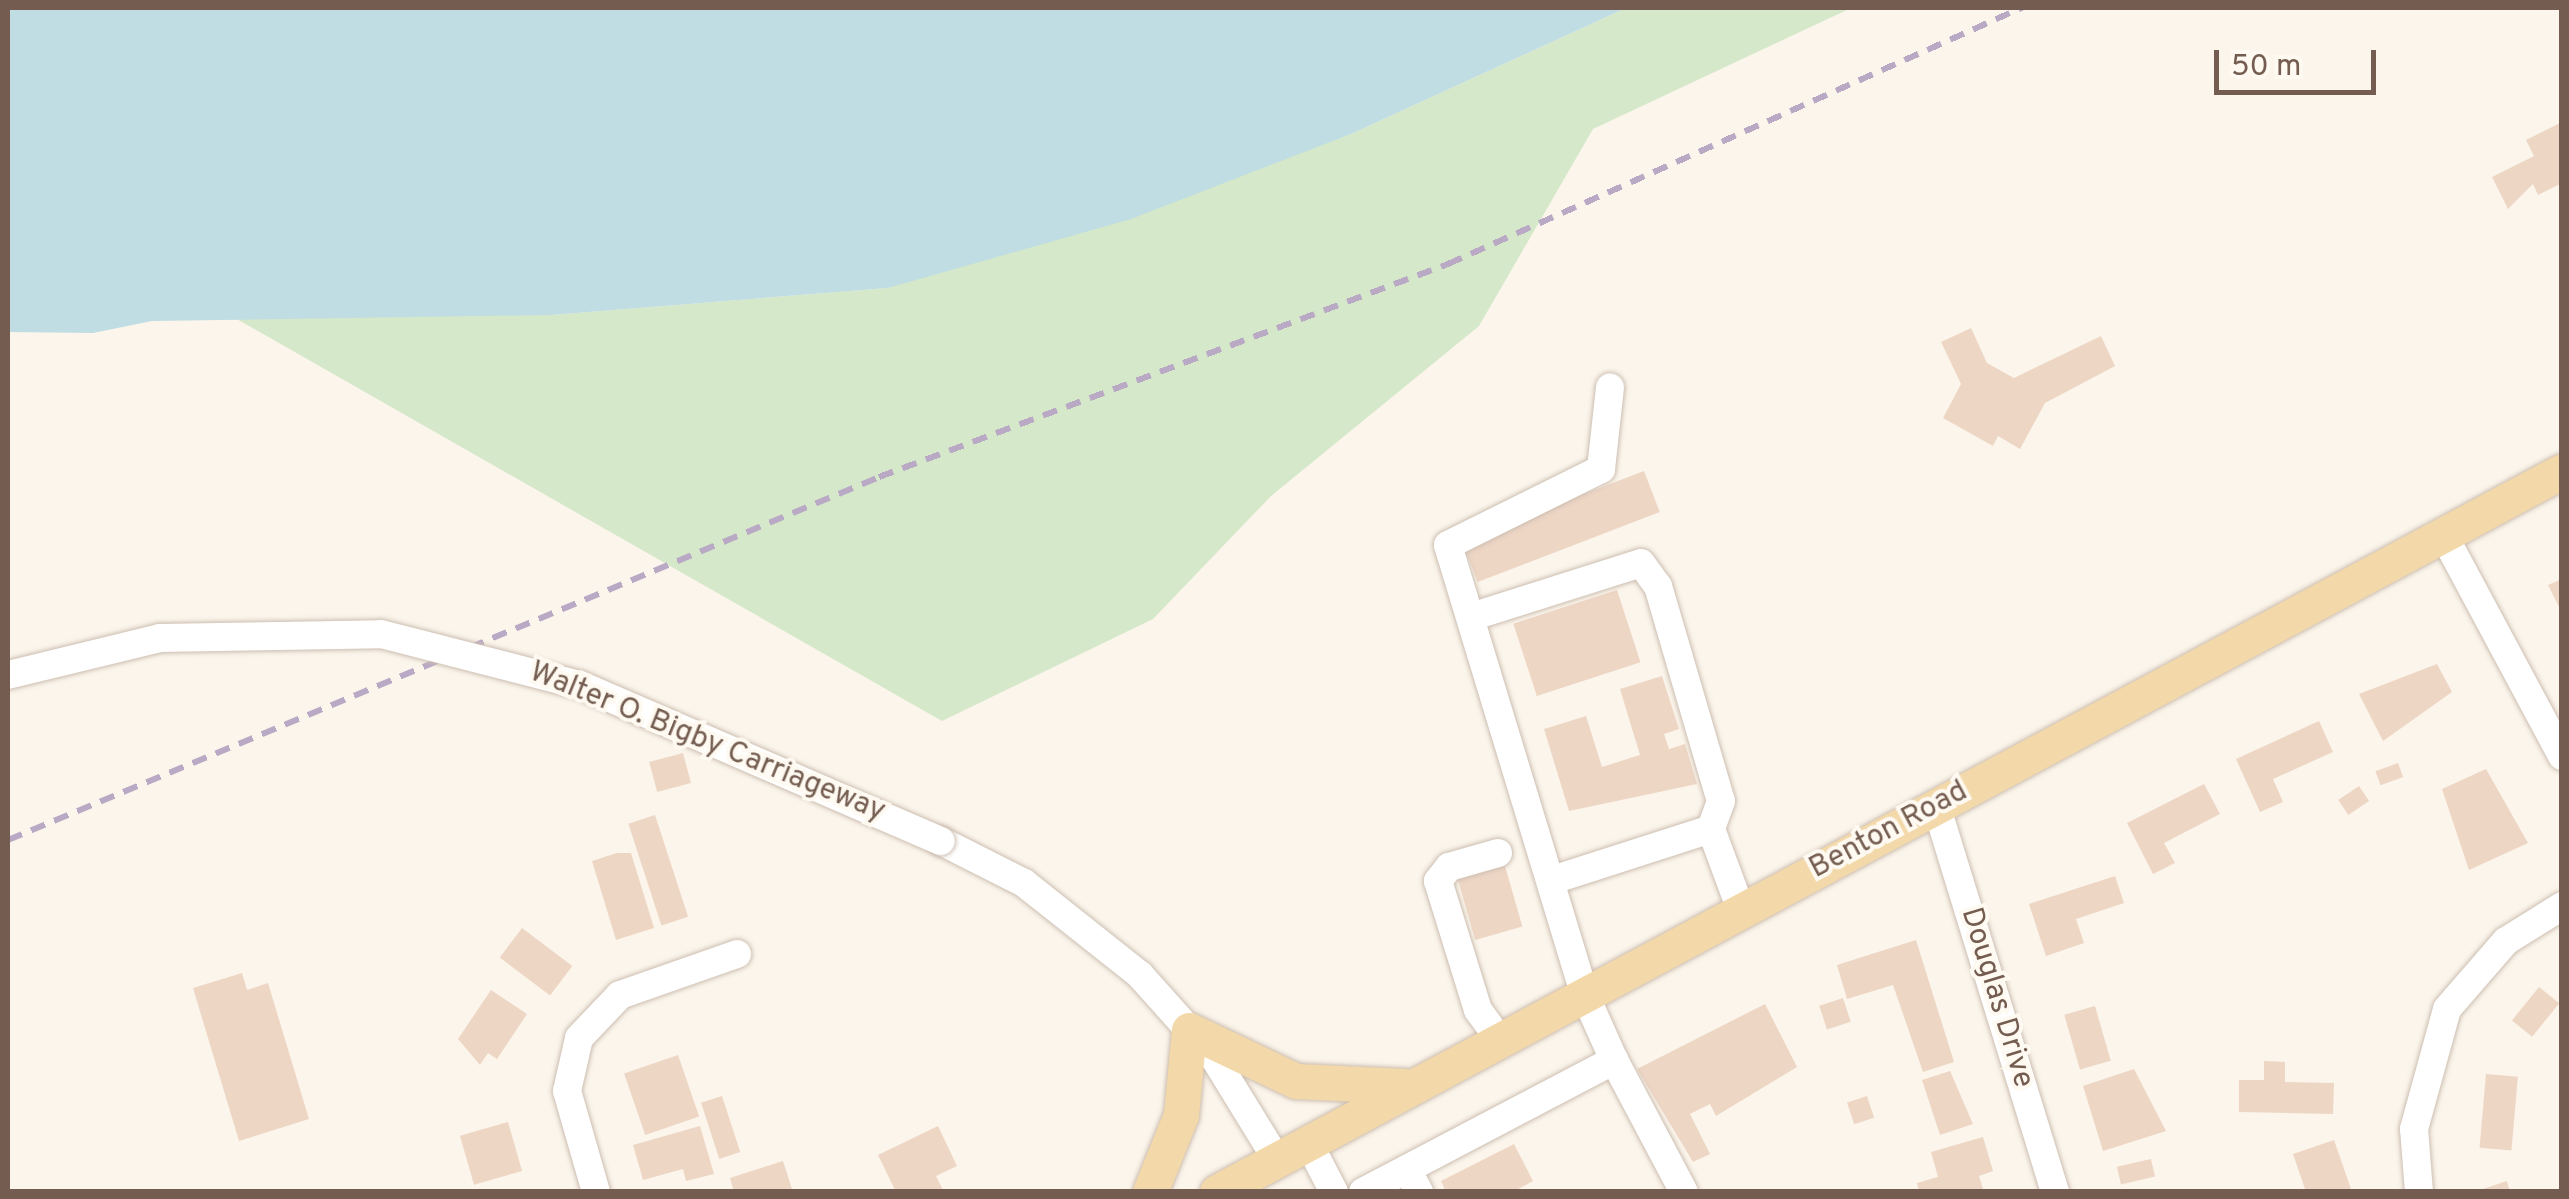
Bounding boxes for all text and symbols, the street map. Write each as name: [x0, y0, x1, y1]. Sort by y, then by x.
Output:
scale bar: [2219, 30, 2382, 92]
text: 50 m: [2231, 49, 2301, 86]
street label: Walter O. Bigby Carriageway: [524, 655, 890, 831]
street label: Benton Road: [1804, 774, 1974, 888]
street label: Douglas Drive: [1952, 904, 2040, 1092]

